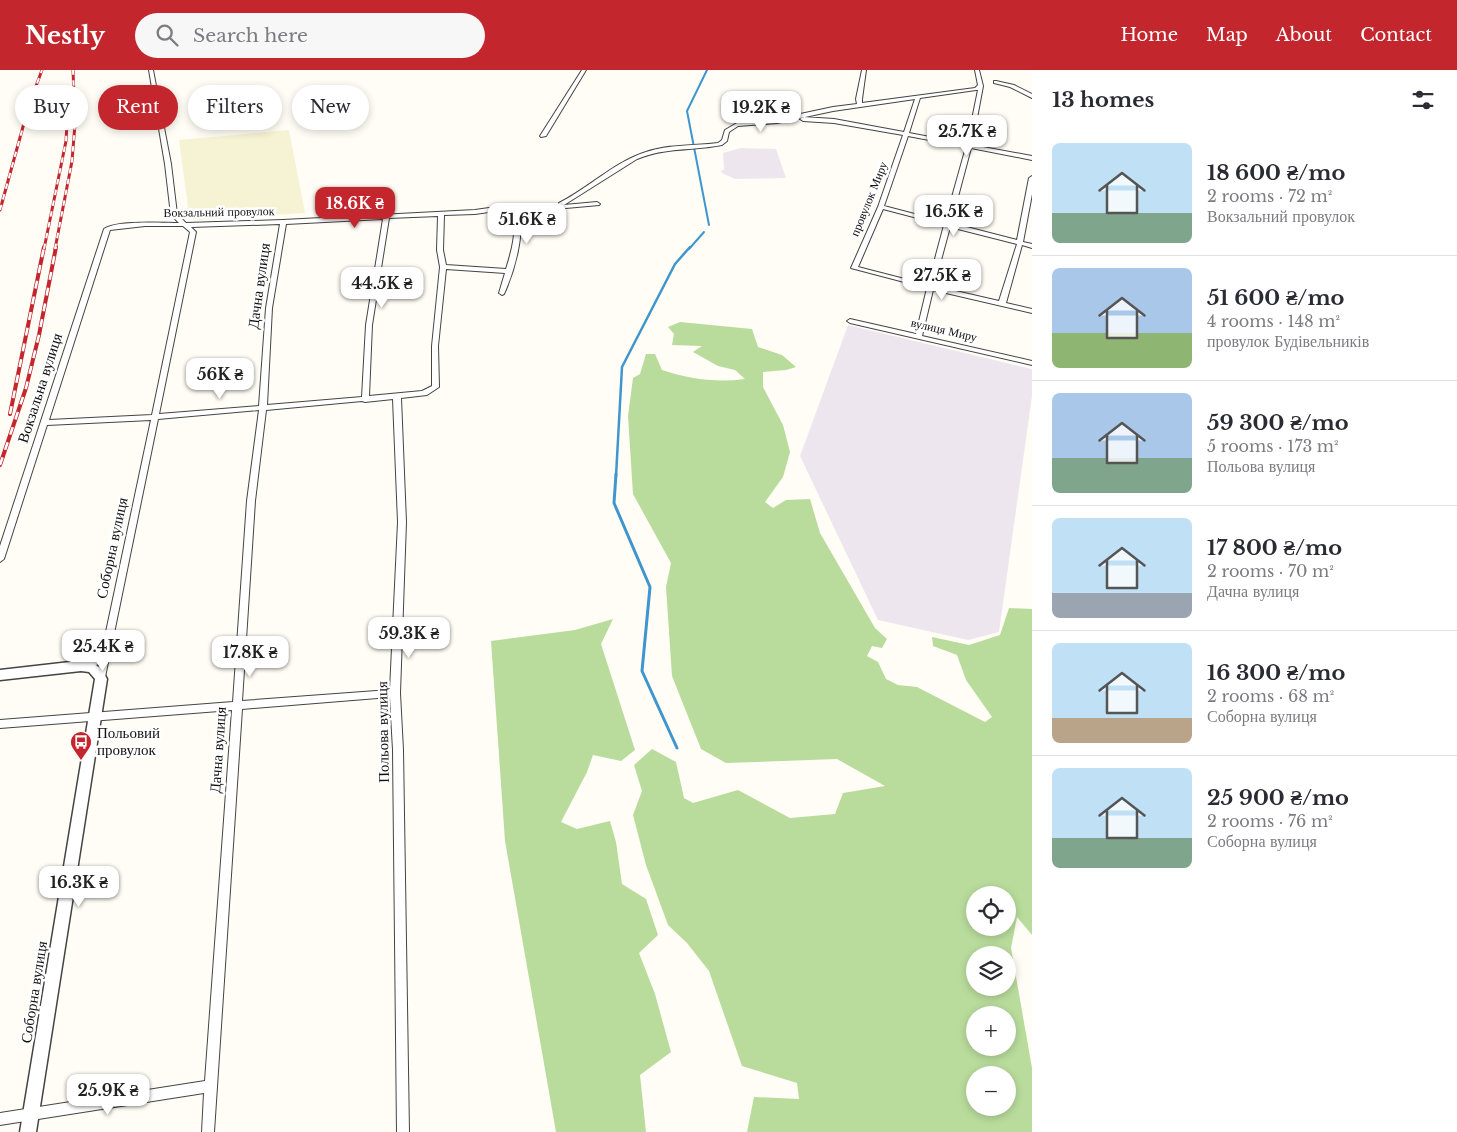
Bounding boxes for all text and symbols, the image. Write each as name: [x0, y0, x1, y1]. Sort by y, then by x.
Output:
search box: [135, 13, 485, 58]
text: Nestly: [25, 21, 105, 50]
icon: search: [153, 21, 181, 49]
text: Search here: [193, 24, 308, 47]
text: Home: [1120, 24, 1178, 46]
text: Map: [1206, 24, 1248, 46]
text: About: [1276, 24, 1332, 46]
text: Contact: [1360, 24, 1432, 46]
chip: Buy: [15, 85, 88, 130]
chip: Rent: [98, 85, 178, 130]
chip: Filters: [188, 85, 282, 130]
chip: New: [292, 85, 369, 130]
icon: filters: [1409, 86, 1437, 114]
text: 13 homes: [1052, 87, 1154, 113]
pin: 19.2K ₴: [715, 90, 807, 133]
text: 19.2K ₴: [732, 97, 790, 117]
pin: 25.7K ₴: [921, 114, 1013, 157]
text: 25.7K ₴: [938, 121, 996, 141]
street label: провулок Миру: [847, 159, 890, 238]
text: 18 600 ₴/mo: [1207, 160, 1345, 186]
icon: home: [1092, 163, 1152, 223]
pin: 18.6K ₴: [309, 186, 401, 229]
text: 2 rooms · 72 m²: [1207, 186, 1332, 206]
text: 18.6K ₴: [326, 193, 384, 213]
pin: 16.5K ₴: [908, 194, 1000, 237]
text: 16.5K ₴: [925, 201, 983, 221]
pin: 51.6K ₴: [481, 202, 573, 245]
street label: Вокзальний провулок: [163, 203, 275, 220]
text: Вокзальний провулок: [1207, 206, 1355, 226]
text: 51.6K ₴: [498, 209, 556, 229]
street label: Дачна вулиця: [243, 242, 274, 330]
pin: 27.5K ₴: [896, 258, 988, 301]
text: 27.5K ₴: [913, 265, 971, 285]
pin: 44.5K ₴: [336, 266, 428, 309]
text: 44.5K ₴: [352, 273, 412, 293]
text: 51 600 ₴/mo: [1207, 285, 1344, 311]
icon: home: [1092, 288, 1152, 348]
text: 4 rooms · 148 m²: [1207, 311, 1340, 331]
street label: вулиця Миру: [910, 315, 979, 344]
street label: Вокзальна вулиця: [13, 330, 66, 445]
text: провулок Будівельників: [1207, 331, 1369, 351]
pin: 56K ₴: [185, 358, 255, 400]
text: 56K ₴: [197, 364, 243, 384]
text: 59 300 ₴/mo: [1207, 410, 1349, 436]
icon: home: [1092, 413, 1152, 473]
text: 5 rooms · 173 m²: [1207, 436, 1339, 456]
text: Польова вулиця: [1207, 456, 1315, 476]
street label: Соборна вулиця: [92, 495, 132, 600]
text: 17 800 ₴/mo: [1207, 535, 1342, 561]
icon: home: [1092, 538, 1152, 598]
text: 2 rooms · 70 m²: [1207, 561, 1334, 581]
text: Дачна вулиця: [1207, 581, 1299, 601]
pin: 59.3K ₴: [363, 616, 455, 659]
text: 59.3K ₴: [379, 623, 439, 643]
pin: 25.4K ₴: [57, 630, 149, 672]
text: 25.4K ₴: [73, 636, 133, 656]
pin: 17.8K ₴: [204, 636, 296, 678]
text: 17.8K ₴: [223, 642, 277, 662]
text: 16 300 ₴/mo: [1207, 660, 1345, 686]
icon: home: [1092, 663, 1152, 723]
street label: Польова вулиця: [372, 681, 393, 783]
text: 2 rooms · 68 m²: [1207, 686, 1334, 706]
street label: Дачна вулиця: [205, 706, 230, 794]
text: Соборна вулиця: [1207, 706, 1317, 726]
place label: Польовий провулок: [97, 723, 160, 759]
bus stop icon: Польовий провулок: [69, 730, 93, 761]
text: 25 900 ₴/mo: [1207, 785, 1349, 811]
icon: home: [1092, 788, 1152, 848]
text: 2 rooms · 76 m²: [1207, 811, 1333, 831]
text: Соборна вулиця: [1207, 831, 1317, 851]
pin: 16.3K ₴: [33, 866, 125, 908]
text: 16.3K ₴: [50, 872, 108, 892]
map controls: [966, 886, 1016, 1116]
button: locate: [966, 886, 1016, 936]
street label: Соборна вулиця: [16, 939, 51, 1044]
button: layers: [966, 946, 1016, 996]
button: +: [966, 1006, 1016, 1056]
button: −: [966, 1066, 1016, 1116]
pin: 25.9K ₴: [62, 1074, 154, 1116]
text: 25.9K ₴: [78, 1080, 138, 1100]

